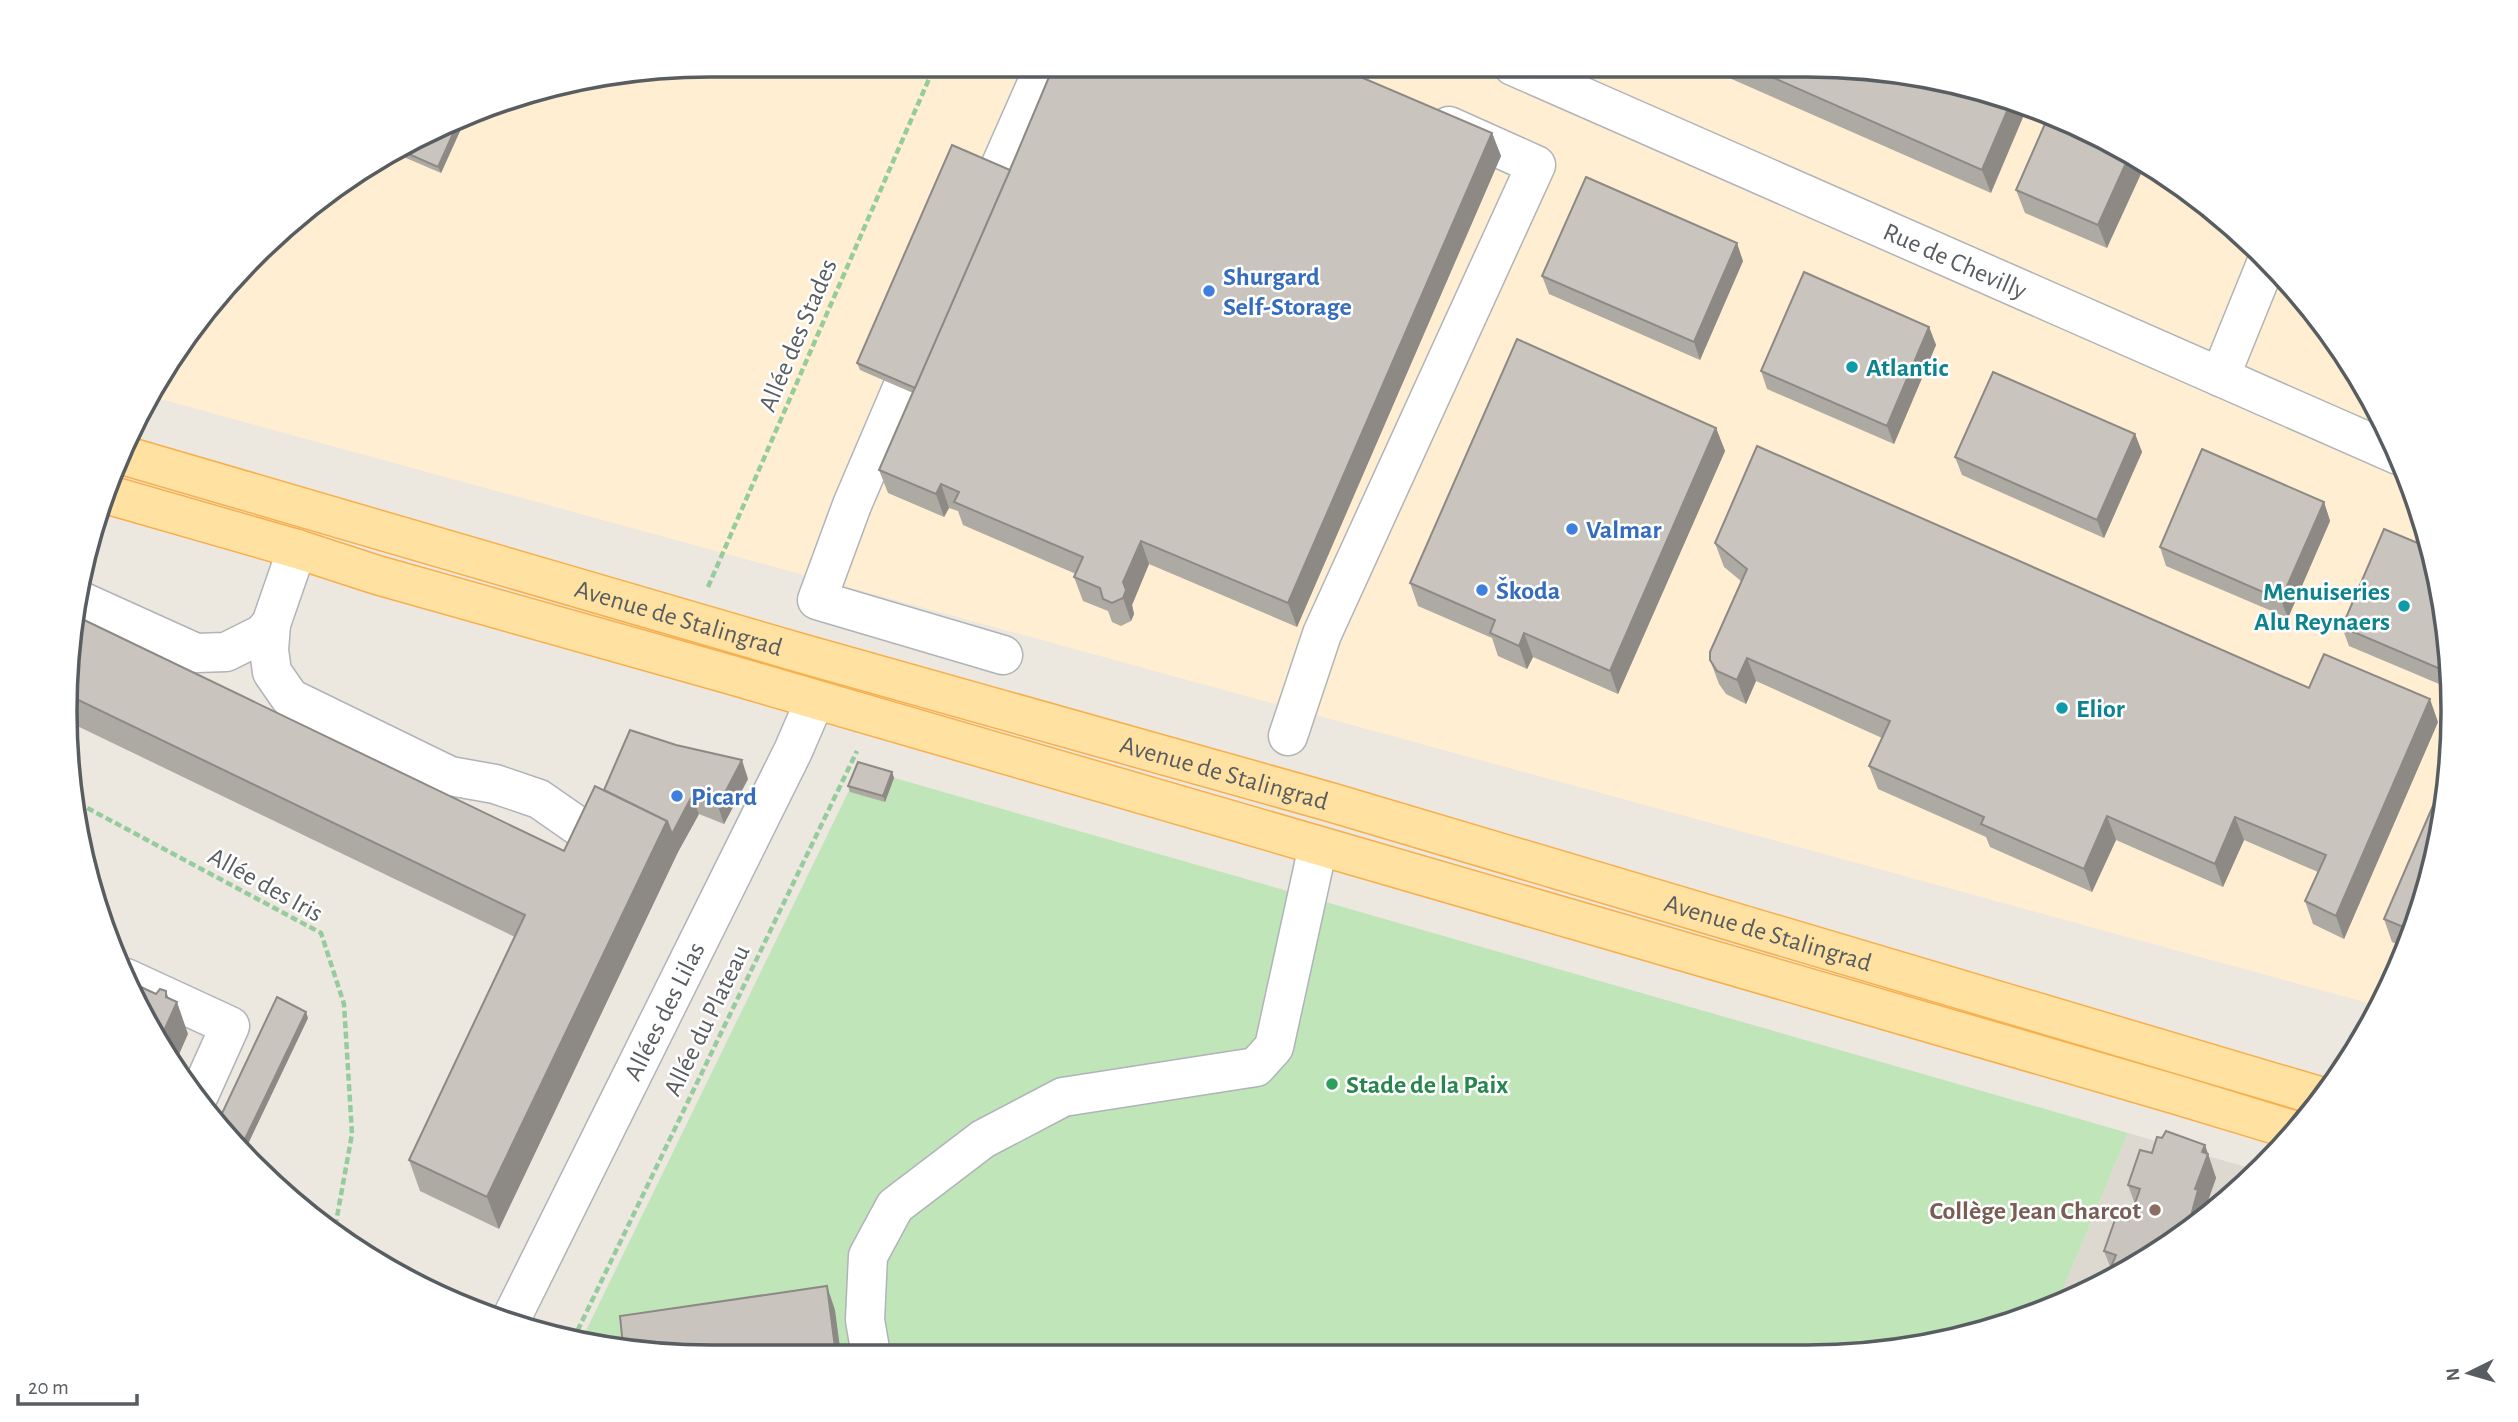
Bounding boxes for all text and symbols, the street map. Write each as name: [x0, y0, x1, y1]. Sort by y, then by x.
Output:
street label: Rue de Chevilly: [1879, 218, 2030, 304]
street label: Allée des Stades: [754, 255, 842, 416]
place label: Shurgard Self-Storage: [1223, 264, 1352, 320]
marker: Shurgard Self-Storage: [1201, 283, 1217, 299]
place label: Atlantic: [1866, 355, 1948, 381]
marker: Atlantic: [1844, 359, 1860, 375]
place label: Valmar: [1586, 517, 1662, 543]
marker: Valmar: [1564, 521, 1580, 537]
street label: Avenue de Stalingrad: [572, 576, 785, 661]
place label: Škoda: [1496, 576, 1560, 604]
place label: Menuiseries Alu Reynaers: [2254, 579, 2390, 635]
marker: Škoda: [1474, 582, 1490, 598]
marker: Menuiseries Alu Reynaers: [2396, 598, 2412, 614]
place label: Elior: [2076, 696, 2125, 722]
marker: Elior: [2054, 700, 2070, 716]
street label: Avenue de Stalingrad: [1117, 732, 1331, 815]
place label: Picard: [691, 784, 757, 810]
marker: Picard: [669, 788, 685, 804]
street label: Allée des Iris: [204, 843, 327, 927]
street label: Avenue de Stalingrad: [1661, 890, 1875, 976]
street label: Allées des Lilas: [620, 938, 710, 1085]
street label: Allée du Plateau: [659, 941, 755, 1100]
place label: Stade de la Paix: [1346, 1072, 1508, 1098]
marker: Stade de la Paix: [1324, 1076, 1340, 1092]
place label: Collège Jean Charcot: [1929, 1198, 2141, 1224]
marker: Collège Jean Charcot: [2147, 1202, 2163, 1218]
north arrow: [2434, 1338, 2504, 1408]
scale bar: [18, 1362, 136, 1406]
text: N: [2444, 1367, 2464, 1382]
text: 20 m: [28, 1377, 69, 1398]

